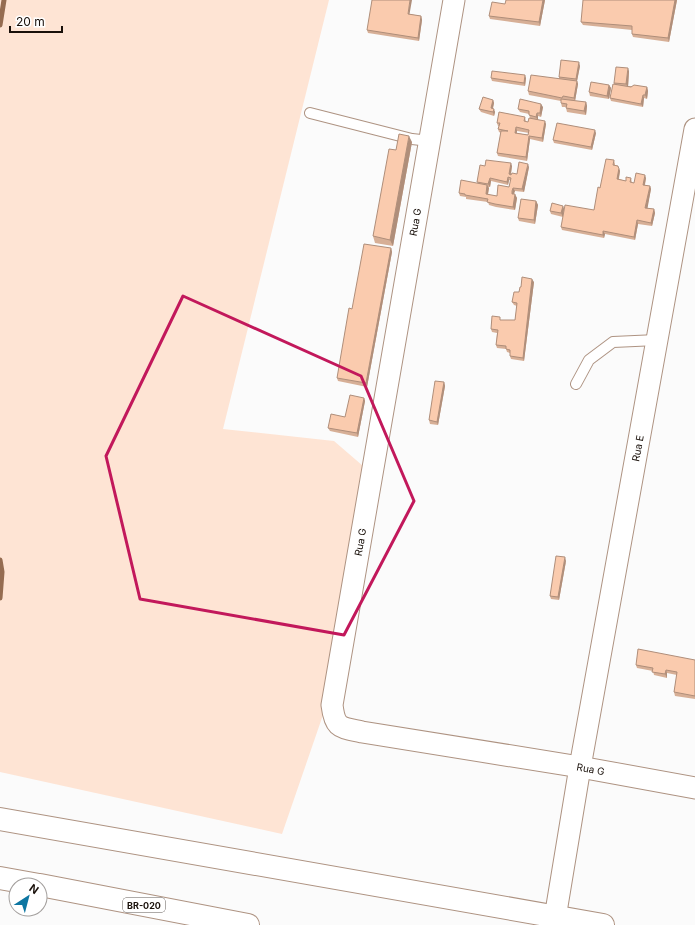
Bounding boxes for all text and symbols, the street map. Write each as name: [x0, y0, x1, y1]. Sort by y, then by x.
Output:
scale bar: [10, 8, 62, 34]
text: 20 m: [16, 14, 45, 29]
street label: Rua G: [407, 207, 423, 237]
street label: Rua E: [629, 434, 646, 462]
street label: Rua G: [352, 527, 368, 557]
street label: Rua G: [576, 761, 606, 777]
north arrow: [8, 877, 48, 917]
text: N: [26, 881, 41, 897]
road number: BR-020: [123, 898, 165, 912]

